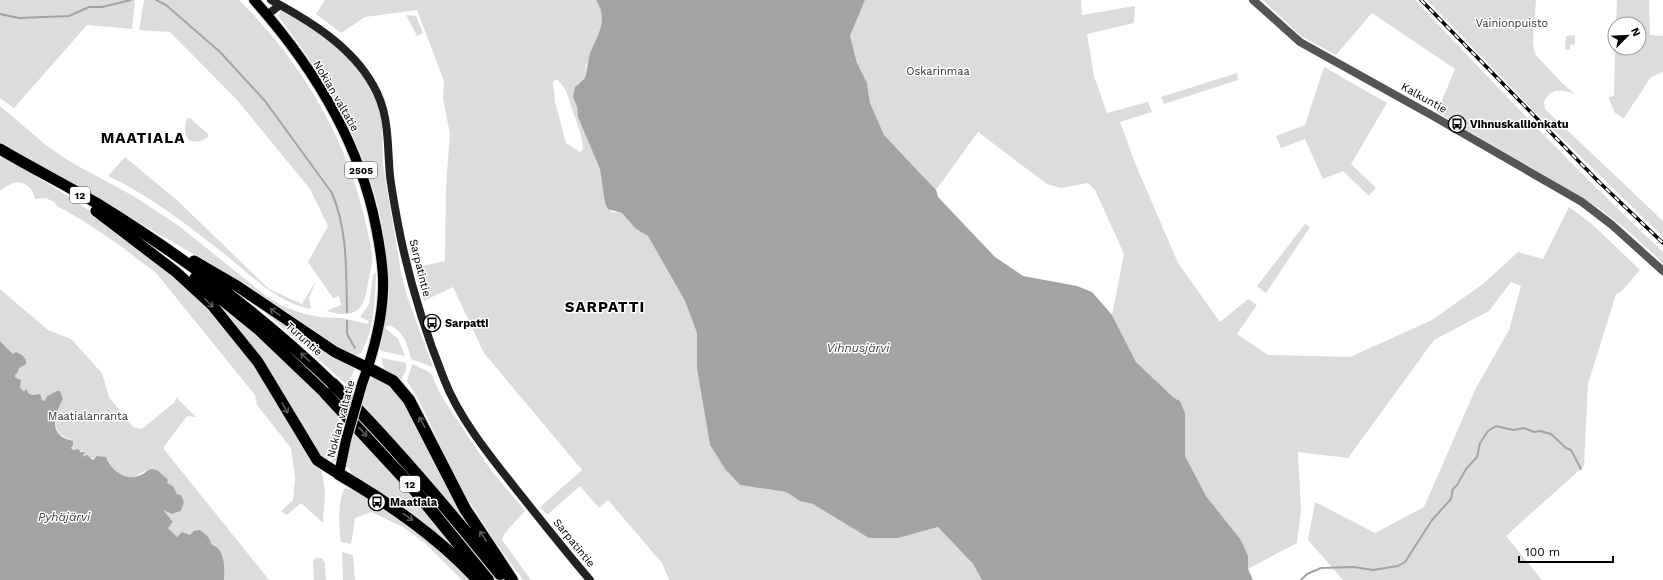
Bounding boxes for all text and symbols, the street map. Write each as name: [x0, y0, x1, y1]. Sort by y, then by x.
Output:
north arrow: [1607, 16, 1647, 56]
park label: Vainionpuisto: [1476, 17, 1548, 30]
text: N: [1628, 26, 1643, 39]
street label: Nokian valtatie: [310, 58, 362, 134]
park label: Oskarinmaa: [906, 65, 970, 78]
street label: Kalkuntie: [1399, 80, 1449, 116]
bus stop icon: Vihnuskallionkatu: [1447, 114, 1467, 134]
place label: Vihnuskallionkatu: [1470, 118, 1569, 131]
district label: MAATIALA: [101, 129, 185, 147]
road number: 2505: [345, 162, 377, 178]
road number: 12: [70, 187, 90, 203]
street label: Sarpatintie: [407, 238, 433, 298]
one-way arrow: [204, 298, 214, 308]
district label: SARPATTI: [565, 298, 645, 316]
one-way arrow: [269, 308, 280, 316]
bus stop icon: Sarpatti: [422, 313, 442, 333]
place label: Sarpatti: [445, 317, 489, 330]
street label: Turuntie: [283, 319, 325, 359]
water label: Vihnusjärvi: [827, 341, 890, 355]
one-way arrow: [300, 352, 310, 362]
street label: Nokian valtatie: [324, 379, 358, 459]
one-way arrow: [282, 402, 290, 414]
park label: Maatialanranta: [48, 410, 128, 423]
one-way arrow: [417, 416, 425, 428]
one-way arrow: [358, 427, 367, 437]
road number: 12: [400, 476, 420, 492]
bus stop icon: Maatiala: [367, 492, 387, 512]
place label: Maatiala: [390, 496, 438, 509]
water label: Pyhäjärvi: [38, 510, 91, 524]
one-way arrow: [402, 513, 413, 521]
street label: Sarpatintie: [550, 516, 598, 570]
one-way arrow: [479, 531, 487, 542]
scale bar: [1519, 538, 1613, 564]
text: 100 m: [1525, 545, 1560, 559]

